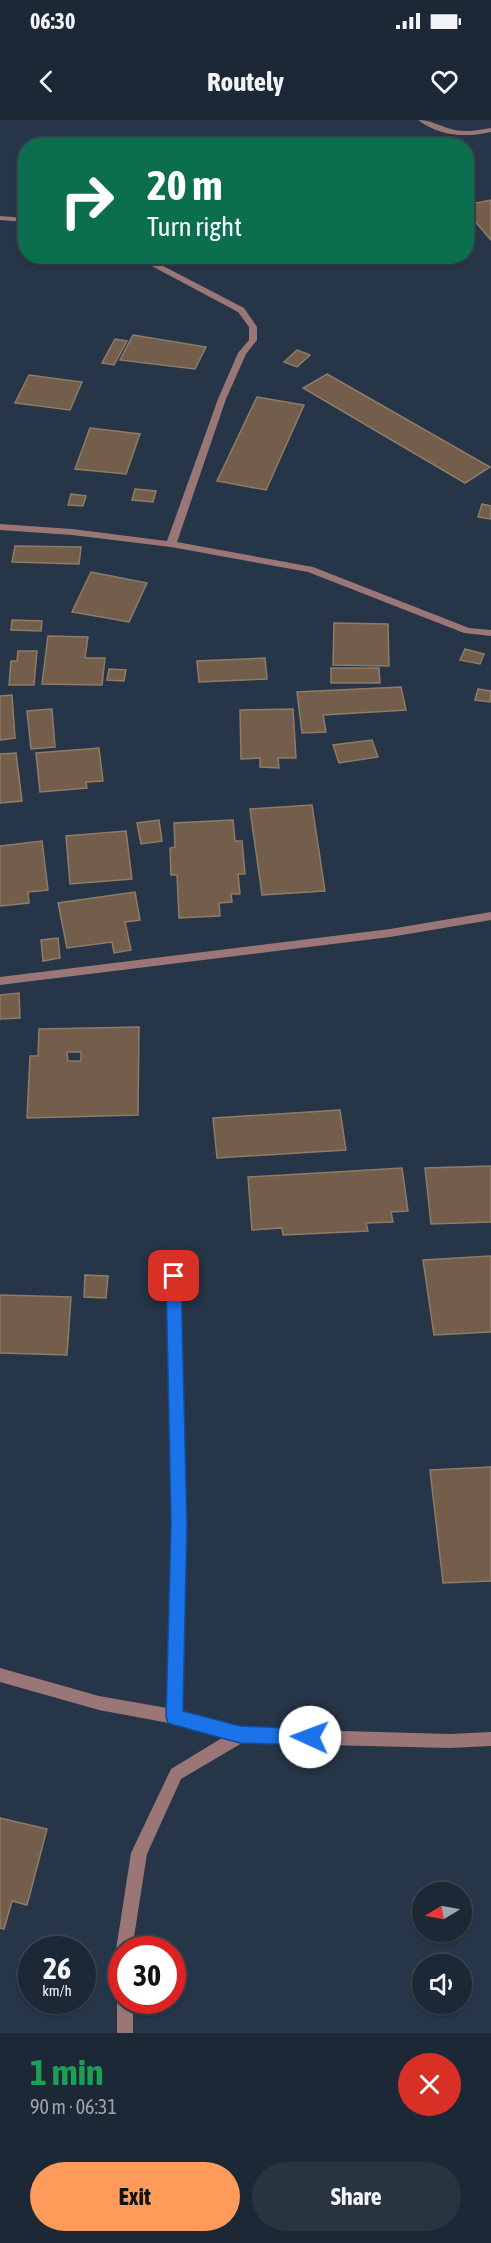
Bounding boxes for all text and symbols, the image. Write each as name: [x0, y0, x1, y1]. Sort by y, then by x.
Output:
text: 06:30: [30, 8, 75, 34]
icon: back: [30, 65, 63, 98]
icon: heart: [428, 65, 461, 98]
text: Routely: [207, 66, 284, 97]
text: 20 m: [147, 161, 222, 209]
icon: right: [48, 162, 126, 240]
text: Turn right: [147, 211, 242, 242]
pin: [148, 1250, 199, 1301]
icon: arrive: [157, 1259, 190, 1292]
position arrow: [278, 1705, 342, 1769]
north arrow: [412, 1882, 472, 1942]
map controls: [412, 1882, 472, 2014]
speed limit sign: 30: [108, 1936, 186, 2014]
text: 26: [43, 1951, 71, 1985]
button: sound: [412, 1954, 472, 2014]
text: km/h: [42, 1982, 72, 1999]
text: 1 min: [30, 2051, 104, 2093]
button: close: [398, 2053, 461, 2116]
text: 90 m · 06:31: [30, 2095, 117, 2118]
button: Exit: [30, 2162, 240, 2231]
button: Share: [252, 2162, 461, 2231]

